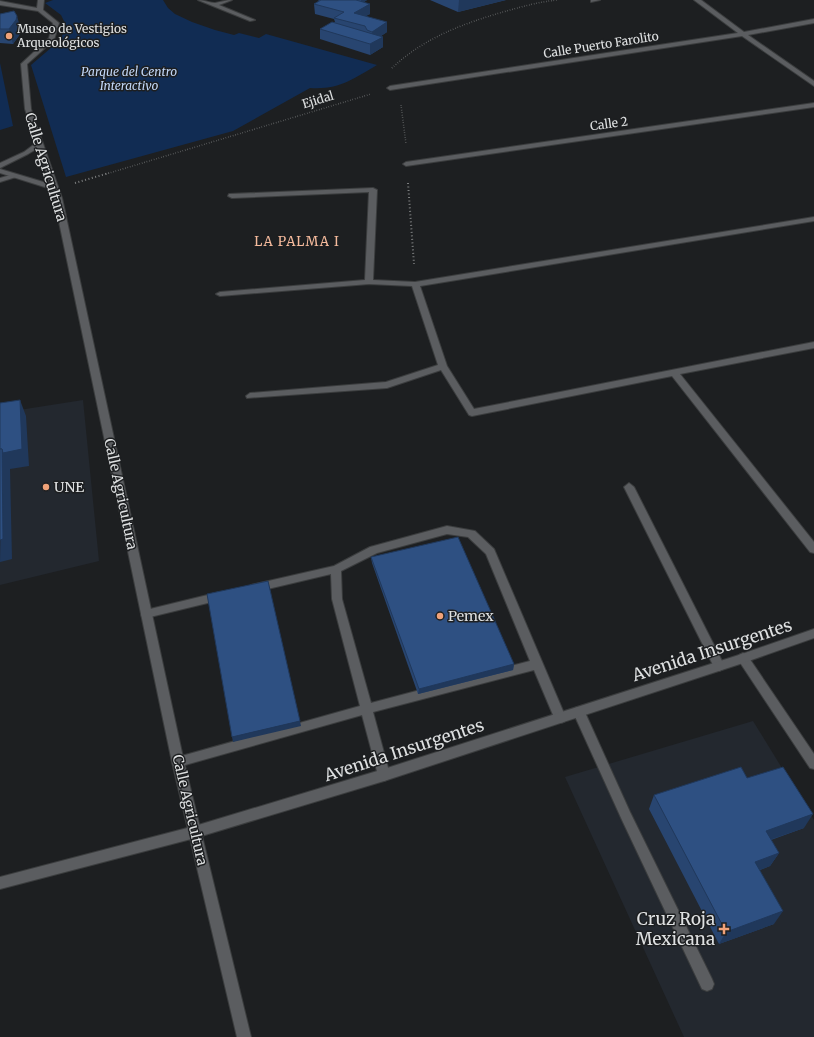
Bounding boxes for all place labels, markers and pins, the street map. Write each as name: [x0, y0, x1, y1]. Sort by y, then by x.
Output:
place label: Museo de Vestigios Arqueológicos: [16, 21, 127, 50]
marker: Museo de Vestigios Arqueológicos: [4, 31, 14, 41]
place label: UNE: [54, 478, 84, 496]
marker: UNE: [41, 482, 51, 492]
place label: Pemex: [448, 607, 494, 625]
marker: Pemex: [435, 611, 445, 621]
place label: Cruz Roja Mexicana: [636, 908, 715, 950]
marker: Cruz Roja Mexicana: [718, 923, 730, 935]

